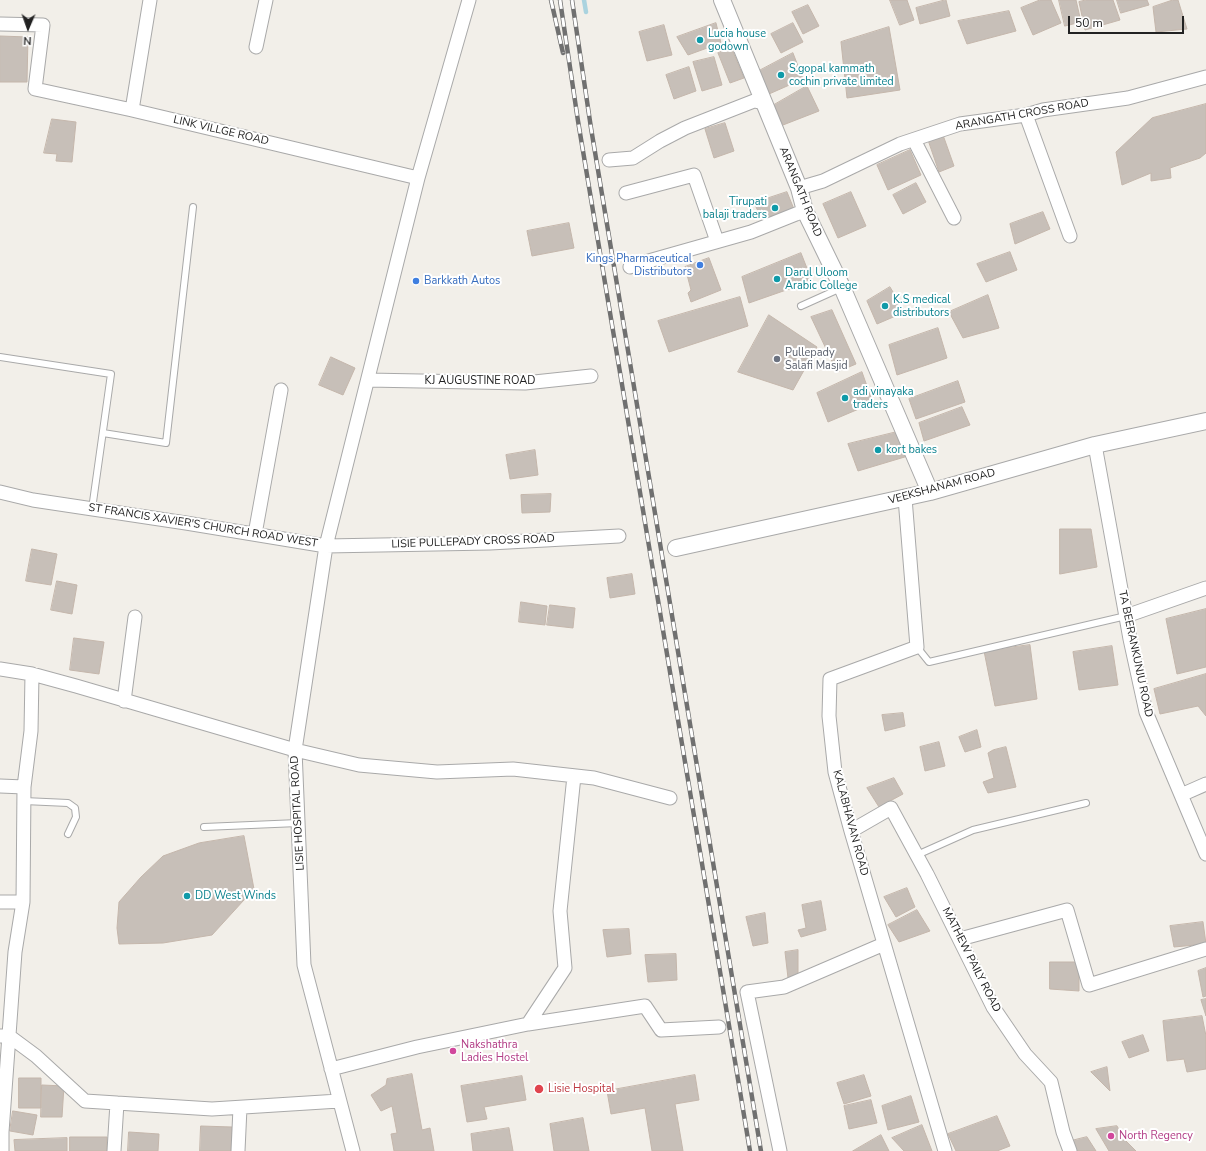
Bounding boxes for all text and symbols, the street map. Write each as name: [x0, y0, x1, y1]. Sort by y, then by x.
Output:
north arrow: [8, 8, 48, 48]
scale bar: [1070, 8, 1186, 34]
text: 50 m: [1075, 15, 1103, 31]
place label: Lucia house godown: [708, 27, 766, 53]
text: N: [23, 33, 32, 48]
marker: Lucia house godown: [695, 35, 705, 45]
place label: S.gopal kammath cochin private limited: [789, 62, 894, 88]
marker: S.gopal kammath cochin private limited: [776, 70, 786, 80]
street label: ARANGATH CROSS ROAD: [954, 97, 1090, 133]
street label: LINK VILLGE ROAD: [172, 114, 270, 148]
street label: ARANGATH ROAD: [776, 145, 824, 239]
place label: Tirupati balaji traders: [703, 195, 767, 221]
marker: Tirupati balaji traders: [770, 203, 780, 213]
place label: Kings Pharmaceutical Distributors: [586, 252, 692, 278]
marker: Kings Pharmaceutical Distributors: [695, 260, 705, 270]
place label: Darul Uloom Arabic College: [785, 266, 857, 292]
place label: Barkkath Autos: [424, 274, 500, 288]
marker: Darul Uloom Arabic College: [772, 274, 782, 284]
marker: Barkkath Autos: [411, 276, 421, 286]
place label: K.S medical distributors: [893, 293, 951, 319]
marker: K.S medical distributors: [880, 301, 890, 311]
place label: Pullepady Salafi Masjid: [785, 346, 848, 372]
marker: Pullepady Salafi Masjid: [772, 354, 782, 364]
street label: KJ AUGUSTINE ROAD: [425, 374, 535, 388]
place label: adi vinayaka traders: [853, 385, 914, 411]
marker: adi vinayaka traders: [840, 393, 850, 403]
place label: kort bakes: [886, 443, 937, 457]
marker: kort bakes: [873, 445, 883, 455]
street label: VEEKSHANAM ROAD: [887, 466, 997, 508]
street label: ST FRANCIS XAVIER'S CHURCH ROAD WEST: [88, 501, 318, 551]
street label: LISIE PULLEPADY CROSS ROAD: [391, 533, 555, 551]
street label: TA BEERANKUNJU ROAD: [1115, 589, 1155, 719]
street label: LISIE HOSPITAL ROAD: [288, 755, 308, 871]
street label: KALABHAVAN ROAD: [829, 768, 871, 878]
place label: DD West Winds: [195, 889, 276, 903]
marker: DD West Winds: [182, 891, 192, 901]
street label: MATHEW PAILY ROAD: [939, 905, 1003, 1015]
place label: Nakshathra Ladies Hostel: [461, 1038, 528, 1064]
marker: Nakshathra Ladies Hostel: [448, 1046, 458, 1056]
place label: Lisie Hospital: [548, 1082, 615, 1096]
marker: Lisie Hospital: [533, 1083, 545, 1095]
place label: North Regency: [1119, 1129, 1193, 1143]
marker: North Regency: [1106, 1131, 1116, 1141]

